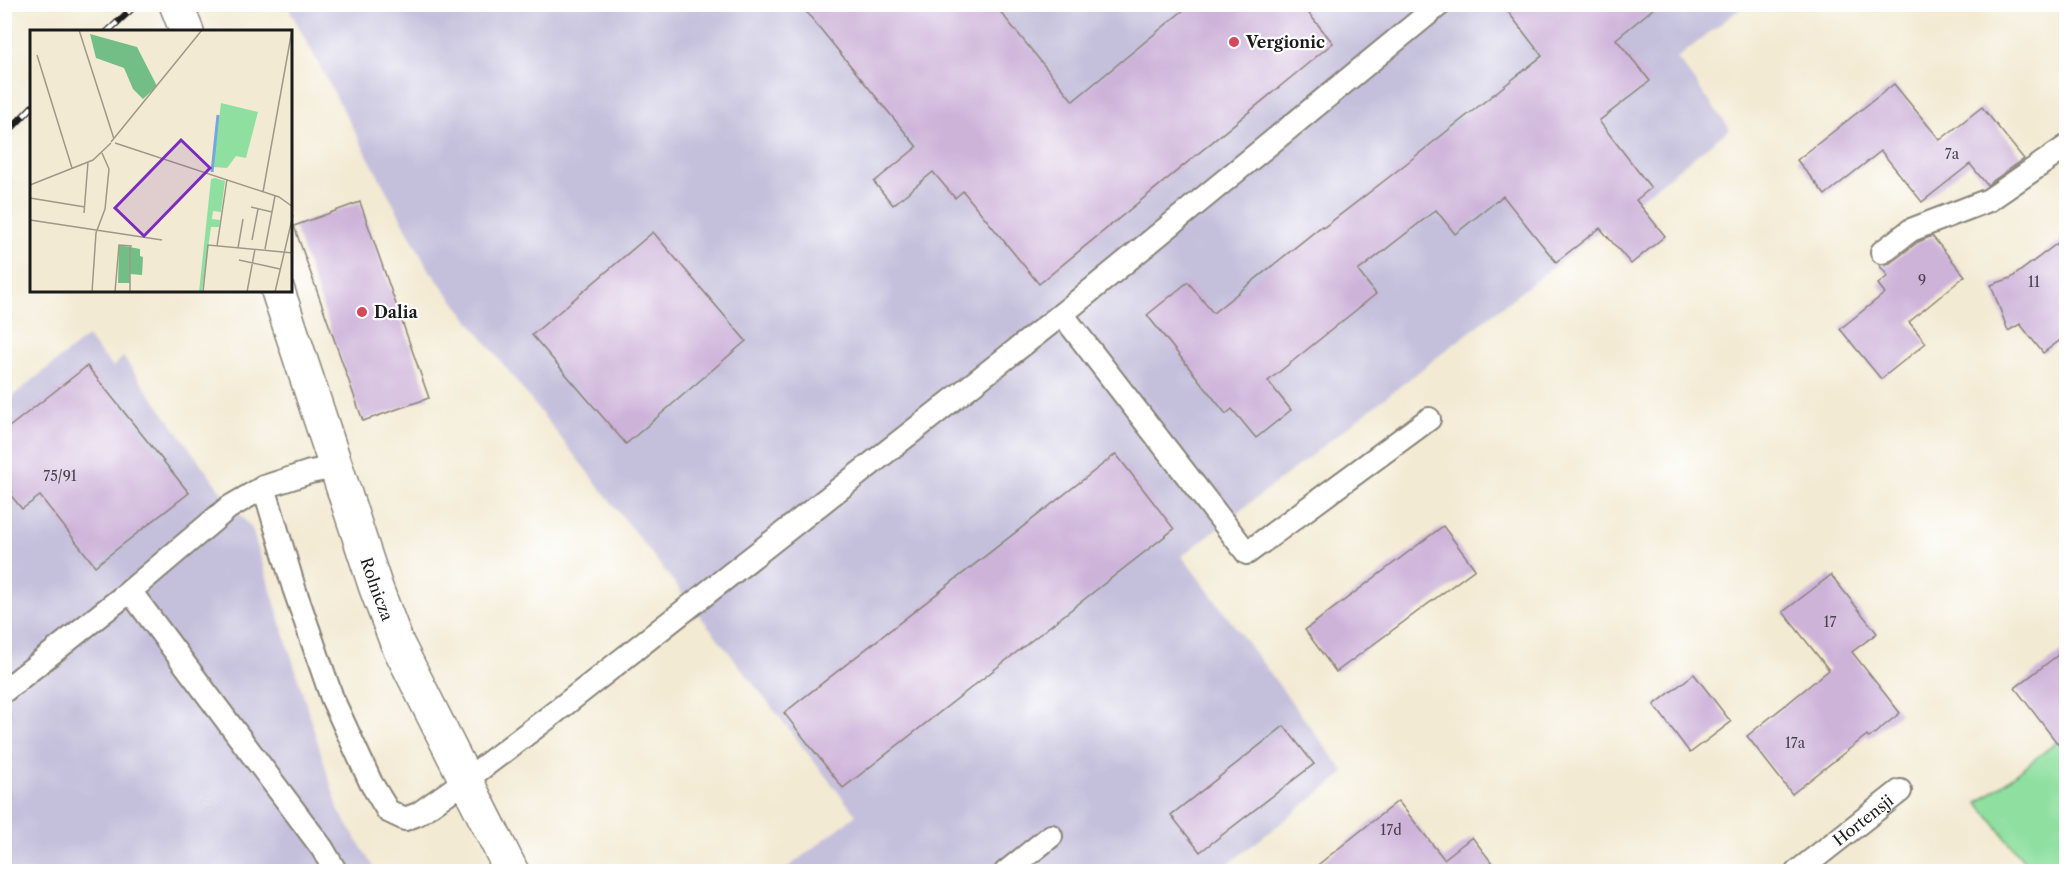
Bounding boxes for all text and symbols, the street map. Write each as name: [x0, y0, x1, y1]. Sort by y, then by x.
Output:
inset map: [30, 30, 292, 292]
place label: Vergionic: [1245, 32, 1325, 52]
marker: Vergionic: [1227, 35, 1241, 49]
house number: 7a: [1945, 145, 1960, 163]
house number: 9: [1918, 271, 1926, 289]
house number: 11: [2028, 273, 2040, 291]
place label: Dalia: [374, 302, 418, 322]
marker: Dalia: [355, 305, 369, 319]
house number: 75/91: [43, 467, 77, 485]
street label: Rolnicza: [357, 555, 398, 624]
house number: 17: [1824, 613, 1836, 631]
house number: 17a: [1785, 734, 1806, 752]
street label: Hortensji: [1829, 790, 1897, 850]
house number: 17d: [1380, 821, 1402, 839]

